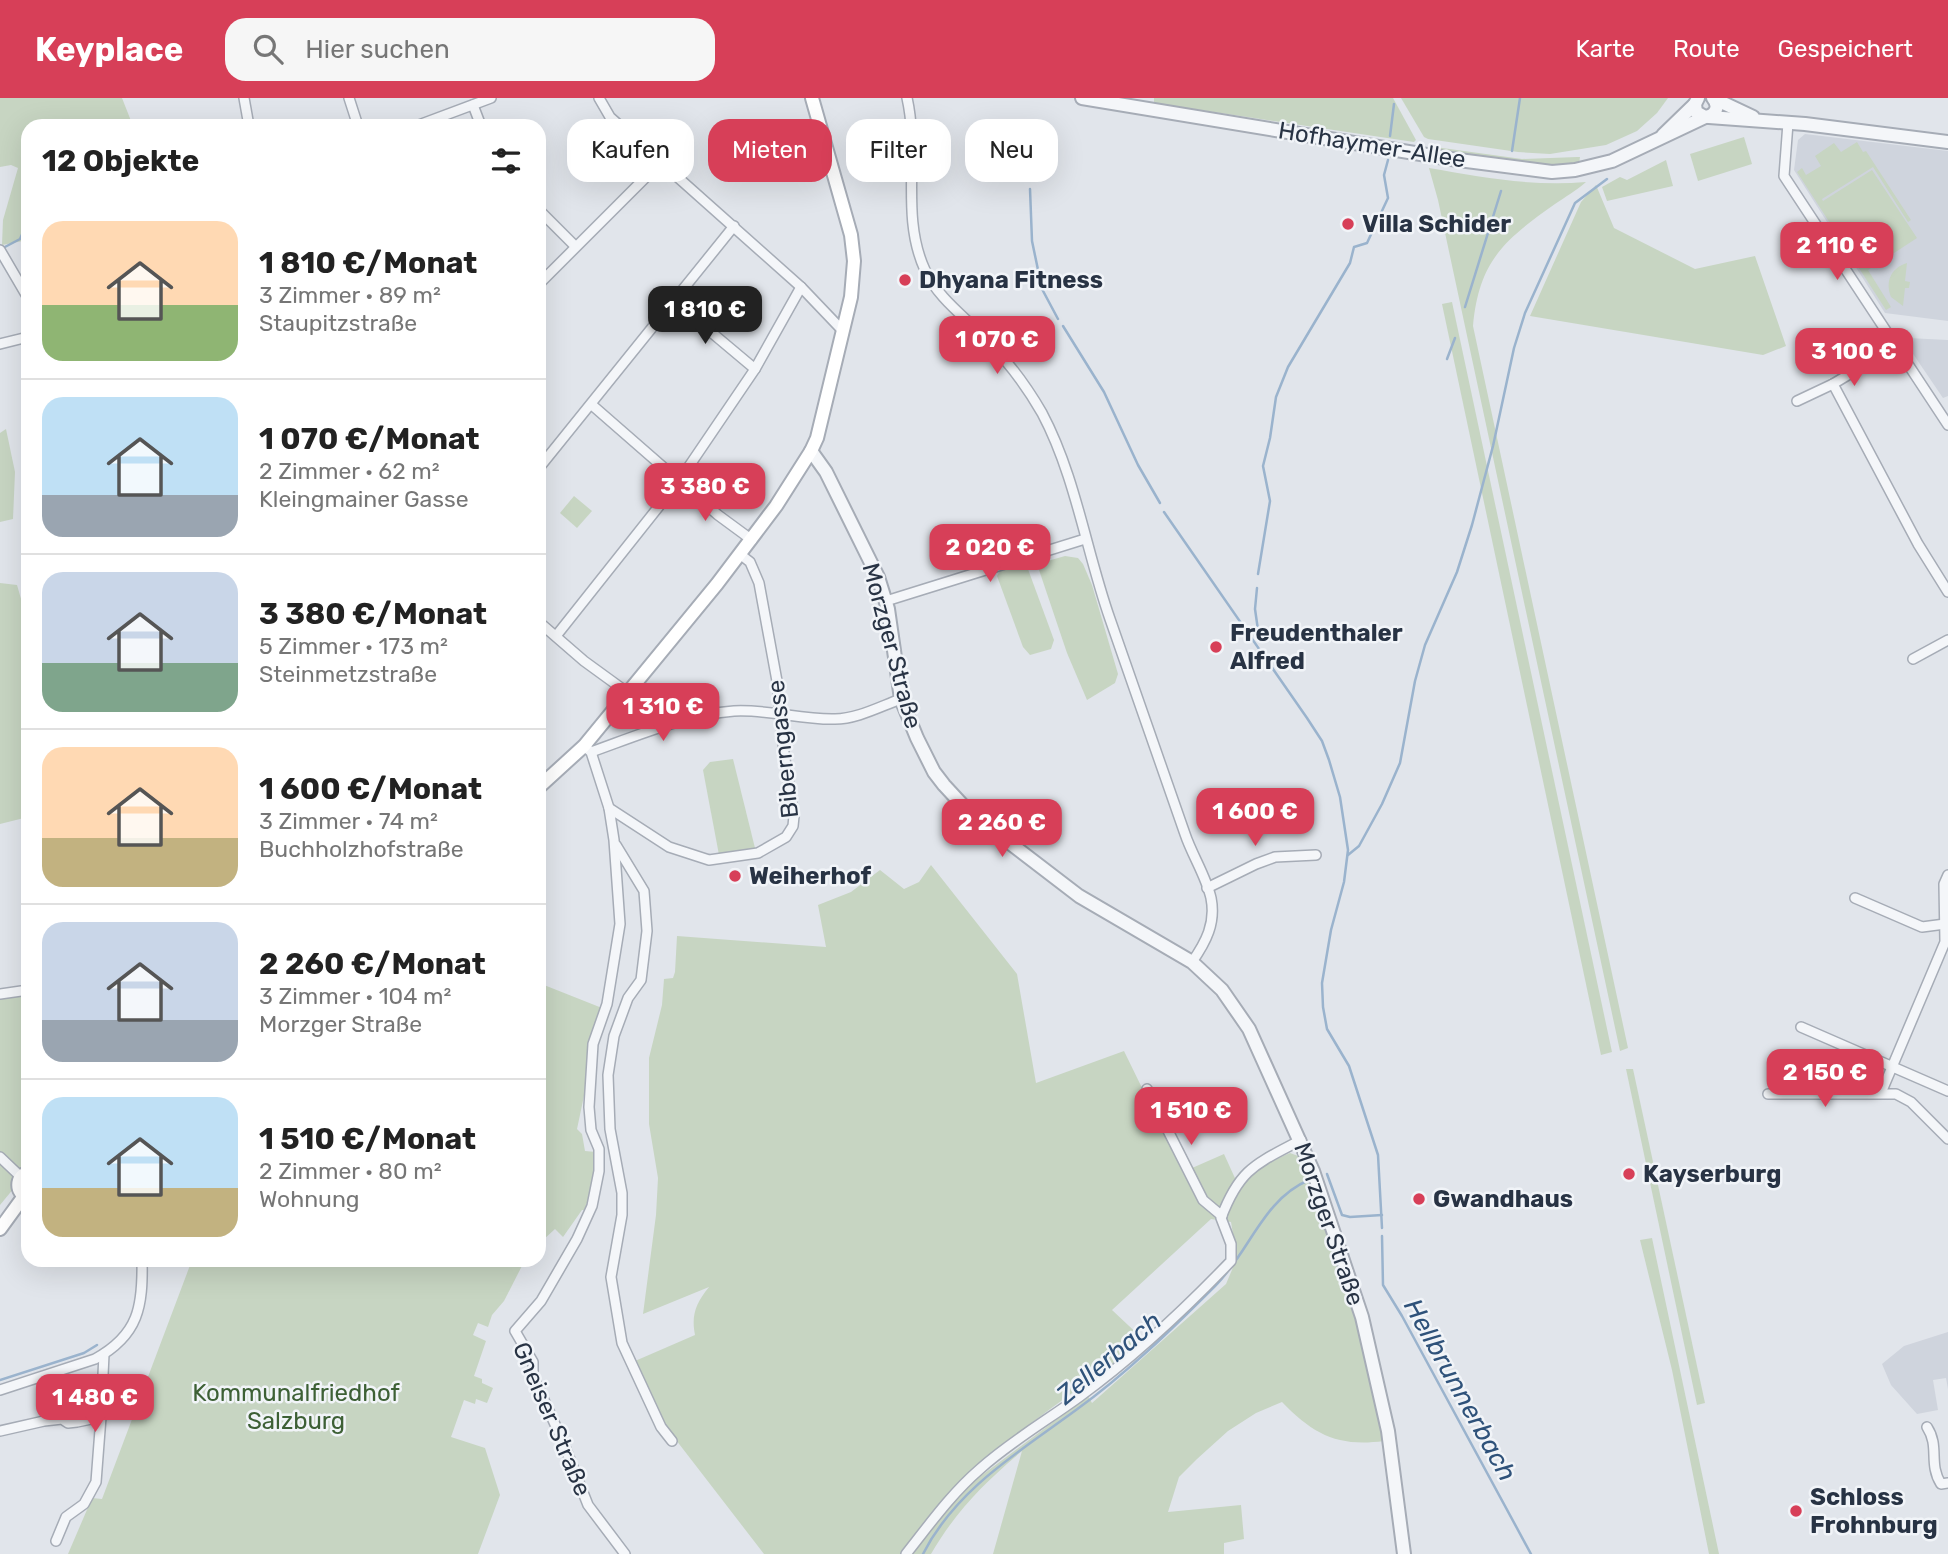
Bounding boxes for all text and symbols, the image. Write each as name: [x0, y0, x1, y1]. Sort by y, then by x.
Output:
search box: [225, 18, 715, 81]
text: Keyplace: [35, 30, 183, 69]
icon: search: [249, 30, 287, 68]
text: Hier suchen: [305, 34, 450, 65]
text: Karte: [1576, 35, 1635, 63]
text: Route: [1673, 35, 1740, 63]
text: Gespeichert: [1778, 35, 1913, 63]
street label: Hofhaymer-Allee: [1276, 116, 1468, 174]
chip: Kaufen: [567, 119, 694, 182]
chip: Mieten: [708, 119, 832, 182]
chip: Filter: [846, 119, 951, 182]
chip: Neu: [965, 119, 1058, 182]
icon: filters: [487, 142, 525, 180]
text: 12 Objekte: [42, 143, 199, 179]
place label: Villa Schider: [1362, 210, 1511, 238]
marker: Villa Schider: [1340, 216, 1356, 232]
pin: 2 110 €: [1772, 222, 1902, 282]
text: 2 110 €: [1796, 231, 1878, 259]
text: 1 810 €/Monat: [259, 245, 477, 281]
icon: home: [98, 249, 182, 333]
place label: Dhyana Fitness: [919, 266, 1103, 294]
marker: Dhyana Fitness: [897, 272, 913, 288]
text: 3 Zimmer · 89 m²: [259, 281, 441, 309]
pin: 1 810 €: [640, 286, 770, 346]
text: 1 810 €: [664, 295, 746, 323]
text: Staupitzstraße: [259, 309, 417, 337]
pin: 1 070 €: [932, 316, 1062, 376]
text: 1 070 €: [955, 325, 1039, 353]
pin: 3 100 €: [1789, 328, 1919, 388]
text: 3 100 €: [1811, 337, 1897, 365]
text: 1 070 €/Monat: [259, 421, 480, 457]
icon: home: [98, 425, 182, 509]
text: 2 Zimmer · 62 m²: [259, 457, 440, 485]
pin: 3 380 €: [640, 464, 770, 523]
text: 3 380 €: [660, 472, 750, 500]
text: Kleingmainer Gasse: [259, 485, 469, 513]
pin: 2 020 €: [925, 524, 1055, 584]
text: 2 020 €: [945, 533, 1035, 561]
street label: Morzger Straße: [856, 560, 928, 732]
text: 3 380 €/Monat: [259, 596, 487, 632]
icon: home: [98, 600, 182, 684]
place label: Freudenthaler Alfred: [1230, 619, 1403, 675]
text: 5 Zimmer · 173 m²: [259, 632, 448, 660]
marker: Freudenthaler Alfred: [1208, 639, 1224, 655]
text: Steinmetzstraße: [259, 660, 437, 688]
street label: Biberngasse: [762, 679, 804, 819]
pin: 1 310 €: [598, 684, 728, 743]
text: 1 310 €: [622, 692, 704, 720]
text: 1 600 €/Monat: [259, 771, 482, 807]
icon: home: [98, 775, 182, 859]
pin: 1 600 €: [1190, 788, 1320, 848]
text: 1 600 €: [1212, 797, 1298, 825]
pin: 2 260 €: [937, 800, 1067, 859]
text: 3 Zimmer · 74 m²: [259, 807, 438, 835]
text: 2 260 €: [958, 808, 1046, 836]
text: Buchholzhofstraße: [259, 835, 464, 863]
place label: Weiherhof: [749, 862, 872, 890]
marker: Weiherhof: [727, 868, 743, 884]
text: 2 260 €/Monat: [259, 946, 486, 982]
icon: home: [98, 950, 182, 1034]
text: 3 Zimmer · 104 m²: [259, 982, 451, 1010]
text: Morzger Straße: [259, 1010, 422, 1038]
pin: 2 150 €: [1760, 1049, 1890, 1109]
text: 2 150 €: [1783, 1058, 1867, 1086]
pin: 1 510 €: [1126, 1088, 1256, 1147]
text: 1 510 €: [1150, 1096, 1232, 1124]
text: 1 510 €/Monat: [259, 1121, 476, 1157]
icon: home: [98, 1125, 182, 1209]
street label: Morzger Straße: [1288, 1139, 1370, 1309]
text: 2 Zimmer · 80 m²: [259, 1157, 442, 1185]
place label: Kayserburg: [1643, 1160, 1781, 1188]
marker: Kayserburg: [1621, 1166, 1637, 1182]
text: Wohnung: [259, 1185, 360, 1213]
place label: Gwandhaus: [1433, 1185, 1573, 1213]
marker: Gwandhaus: [1411, 1191, 1427, 1207]
water label: Hellbrunnerbach: [1397, 1293, 1523, 1487]
water label: Zellerbach: [1049, 1305, 1168, 1411]
street label: Gneiser Straße: [507, 1338, 597, 1500]
pin: 1 480 €: [30, 1374, 160, 1434]
park label: Kommunalfriedhof Salzburg: [192, 1379, 401, 1435]
text: 1 480 €: [52, 1383, 138, 1411]
place label: Schloss Frohnburg: [1810, 1483, 1938, 1539]
marker: Schloss Frohnburg: [1788, 1503, 1804, 1519]

